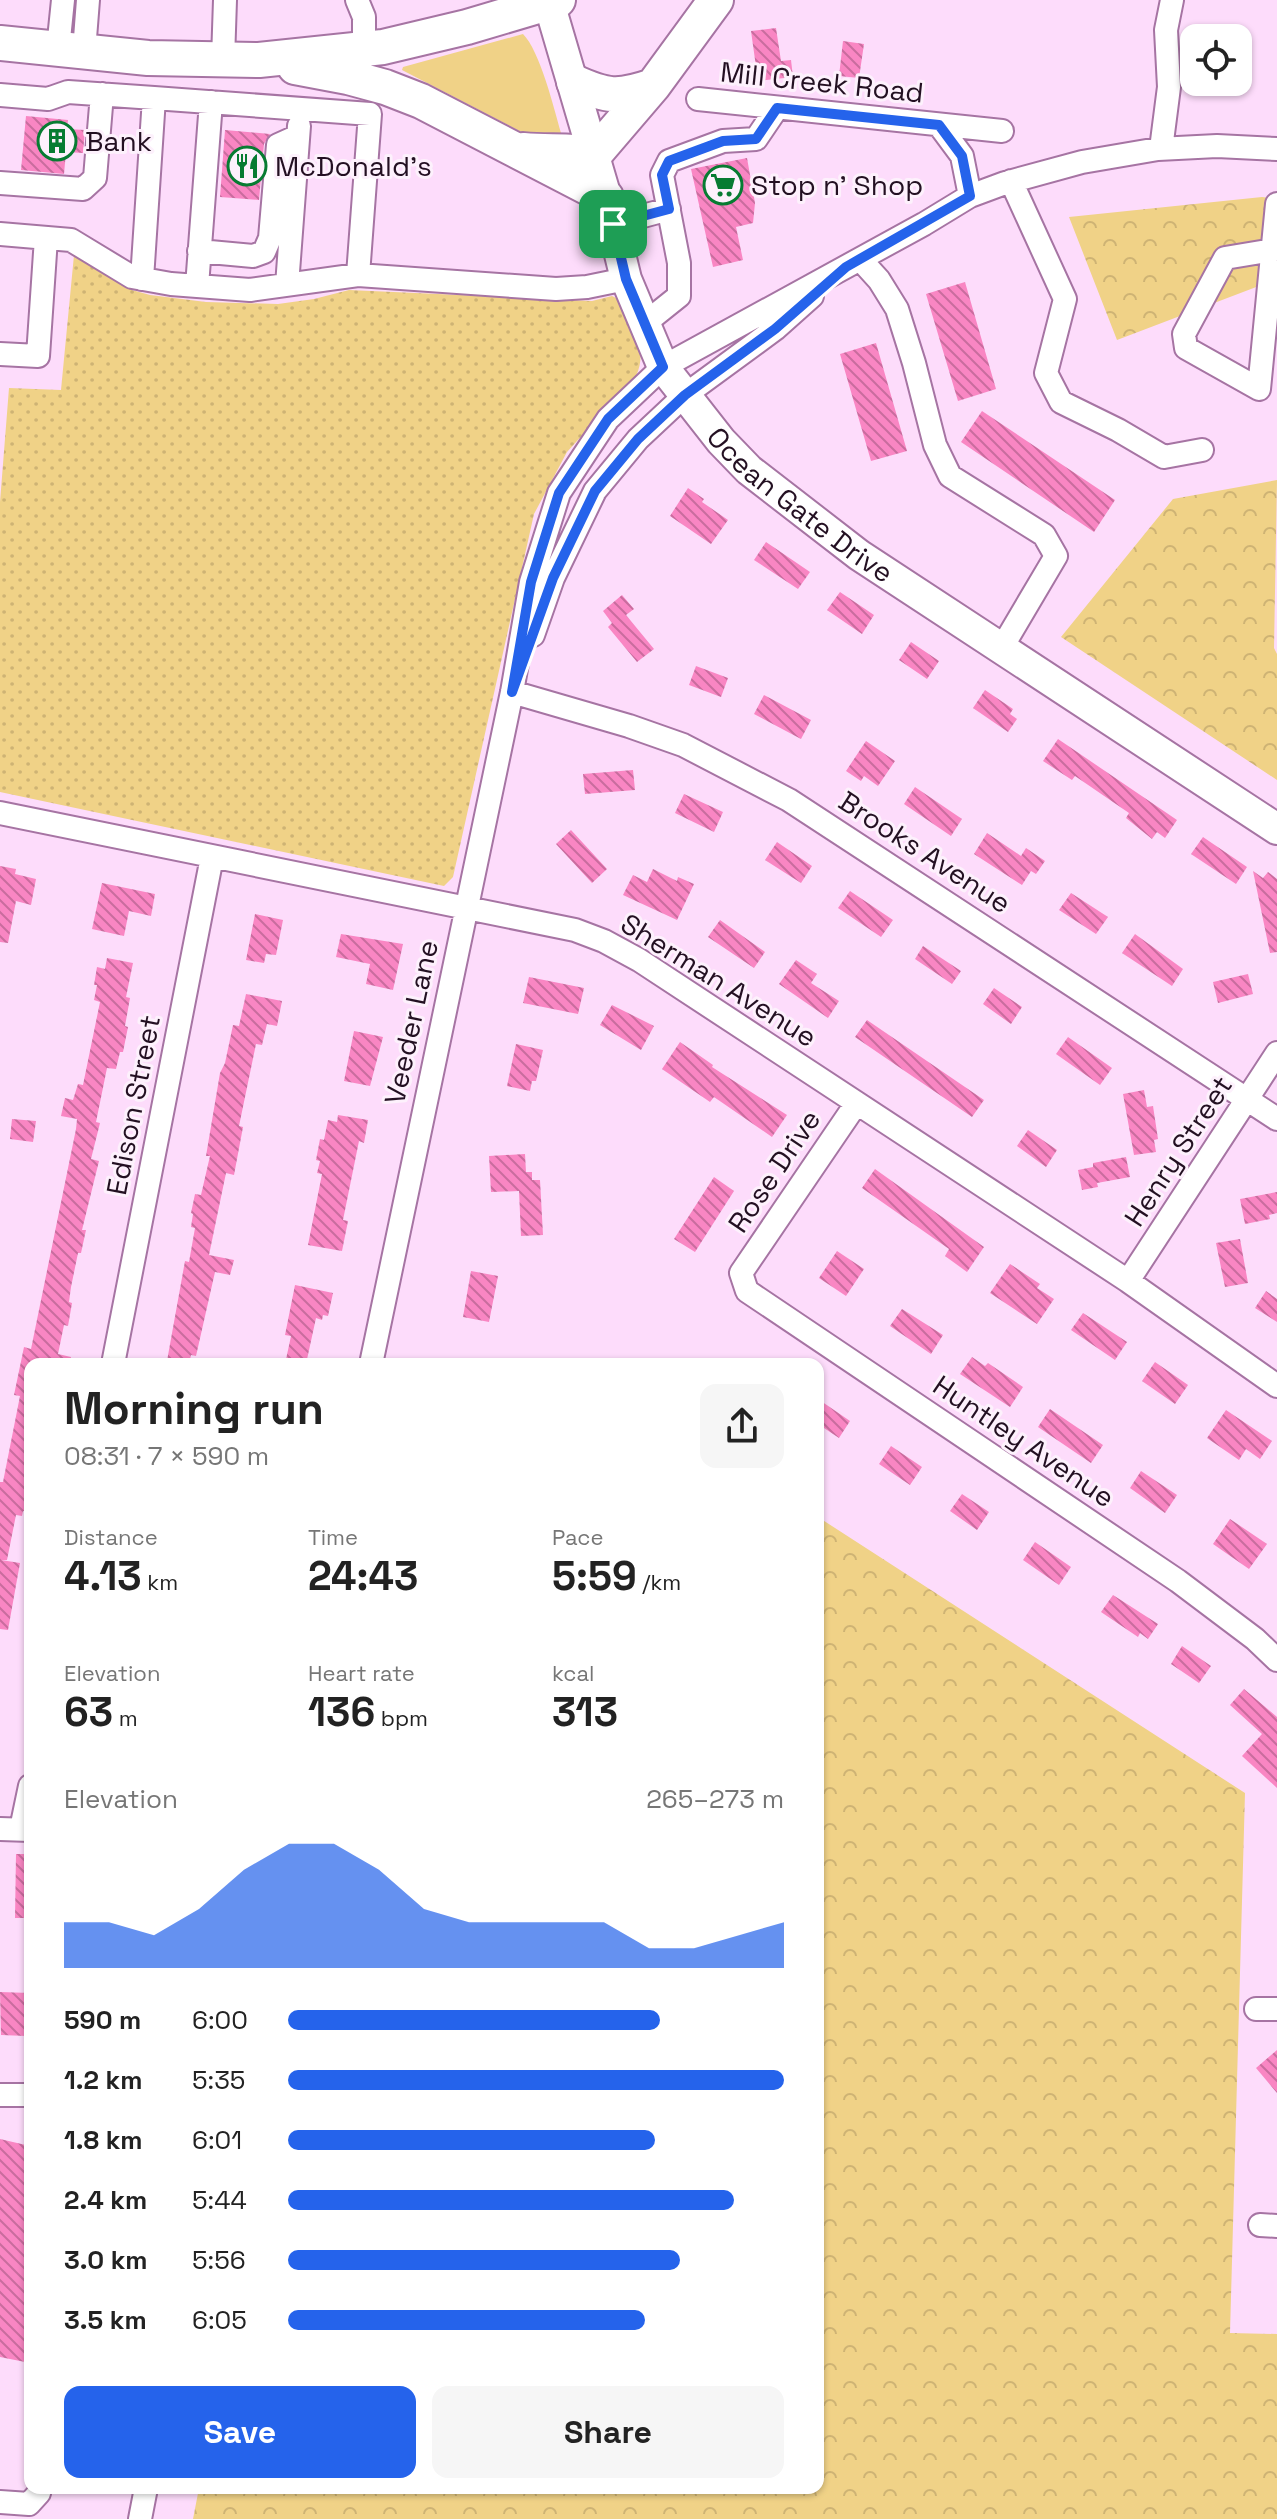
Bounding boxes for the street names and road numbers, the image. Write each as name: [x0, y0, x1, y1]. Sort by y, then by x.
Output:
street label: Mill Creek Road: [719, 53, 925, 111]
street label: Ocean Gate Drive: [699, 420, 900, 591]
street label: Brooks Avenue: [832, 783, 1018, 921]
street label: Sherman Avenue: [614, 905, 824, 1055]
street label: Veeder Lane: [376, 937, 446, 1107]
street label: Edison Street: [98, 1012, 168, 1198]
street label: Henry Street: [1116, 1069, 1240, 1233]
street label: Rose Drive: [720, 1103, 828, 1239]
street label: Huntley Avenue: [926, 1367, 1122, 1515]

